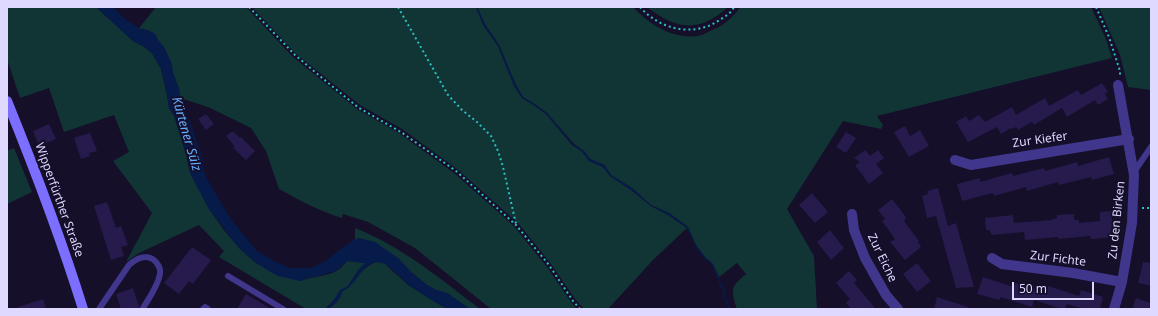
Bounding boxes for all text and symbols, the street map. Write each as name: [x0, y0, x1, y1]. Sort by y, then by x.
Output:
water label: Kürtener Sülz: [168, 95, 204, 173]
street label: Zur Kiefer: [1012, 129, 1068, 151]
street label: Wipperfürther Straße: [32, 141, 86, 259]
street label: Zu den Birken: [1106, 180, 1128, 260]
street label: Zur Eiche: [864, 231, 900, 285]
street label: Zur Fichte: [1029, 248, 1087, 270]
scale bar: [1014, 274, 1096, 300]
text: 50 m: [1019, 280, 1047, 297]

